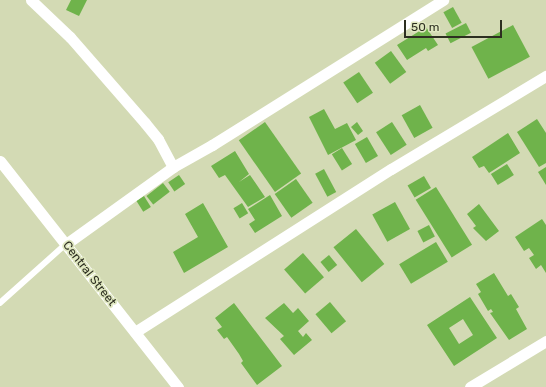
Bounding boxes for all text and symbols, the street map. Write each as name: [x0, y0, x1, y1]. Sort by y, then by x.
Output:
scale bar: [406, 12, 504, 38]
text: 50 m: [411, 20, 439, 34]
street label: Central Street: [59, 239, 119, 309]

